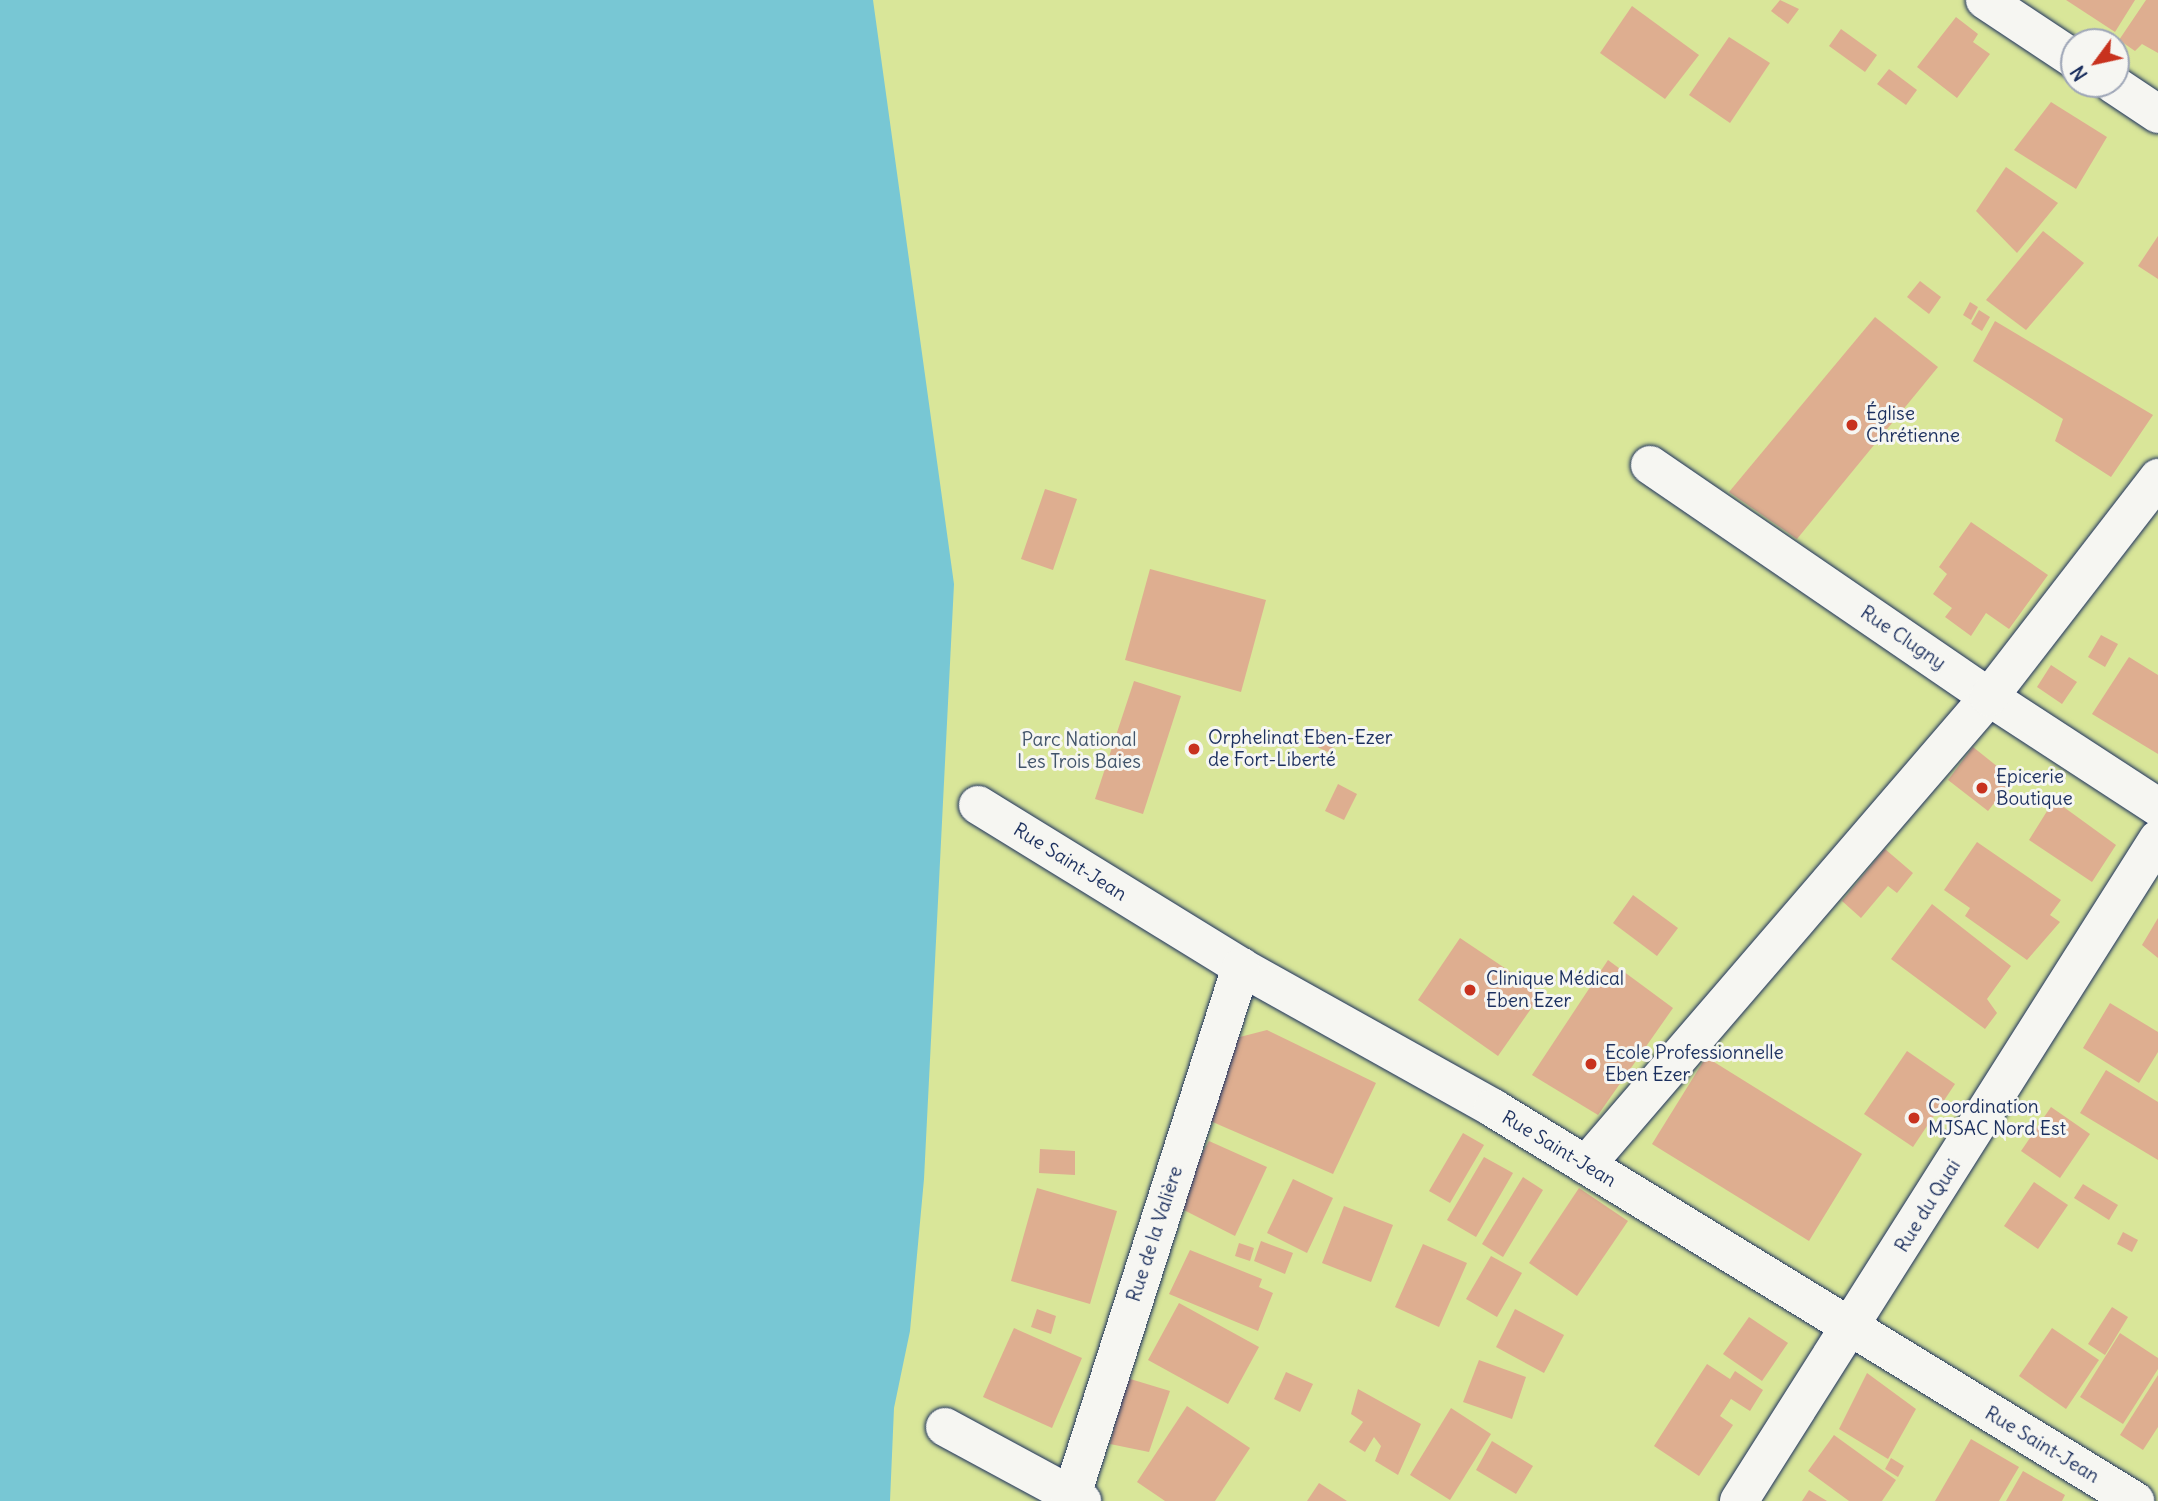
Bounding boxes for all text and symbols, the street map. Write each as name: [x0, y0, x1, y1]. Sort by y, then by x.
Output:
north arrow: [2060, 28, 2130, 98]
text: N: [2065, 61, 2093, 85]
place label: Église Chrétienne: [1866, 403, 1960, 447]
marker: Église Chrétienne: [1844, 417, 1860, 433]
street label: Rue Clugny: [1856, 601, 1950, 675]
place label: Orphelinat Eben-Ezer de Fort-Liberté: [1208, 727, 1393, 771]
park label: Parc National Les Trois Baies: [1017, 729, 1141, 773]
marker: Orphelinat Eben-Ezer de Fort-Liberté: [1186, 741, 1202, 757]
place label: Epicerie Boutique: [1996, 766, 2073, 810]
marker: Epicerie Boutique: [1974, 780, 1990, 796]
street label: Rue Saint-Jean: [1009, 818, 1131, 906]
place label: Clinique Médical Eben Ezer: [1486, 968, 1624, 1012]
marker: Clinique Médical Eben Ezer: [1460, 980, 1480, 1000]
place label: Ecole Professionnelle Eben Ezer: [1605, 1042, 1784, 1086]
marker: Ecole Professionnelle Eben Ezer: [1583, 1056, 1599, 1072]
place label: Coordination MJSAC Nord Est: [1928, 1096, 2066, 1140]
street label: Rue Saint-Jean: [1498, 1106, 1620, 1192]
marker: Coordination MJSAC Nord Est: [1906, 1110, 1922, 1126]
street label: Rue du Quai: [1891, 1155, 1965, 1257]
street label: Rue de la Valière: [1122, 1163, 1188, 1305]
street label: Rue Saint-Jean: [1981, 1402, 2103, 1488]

